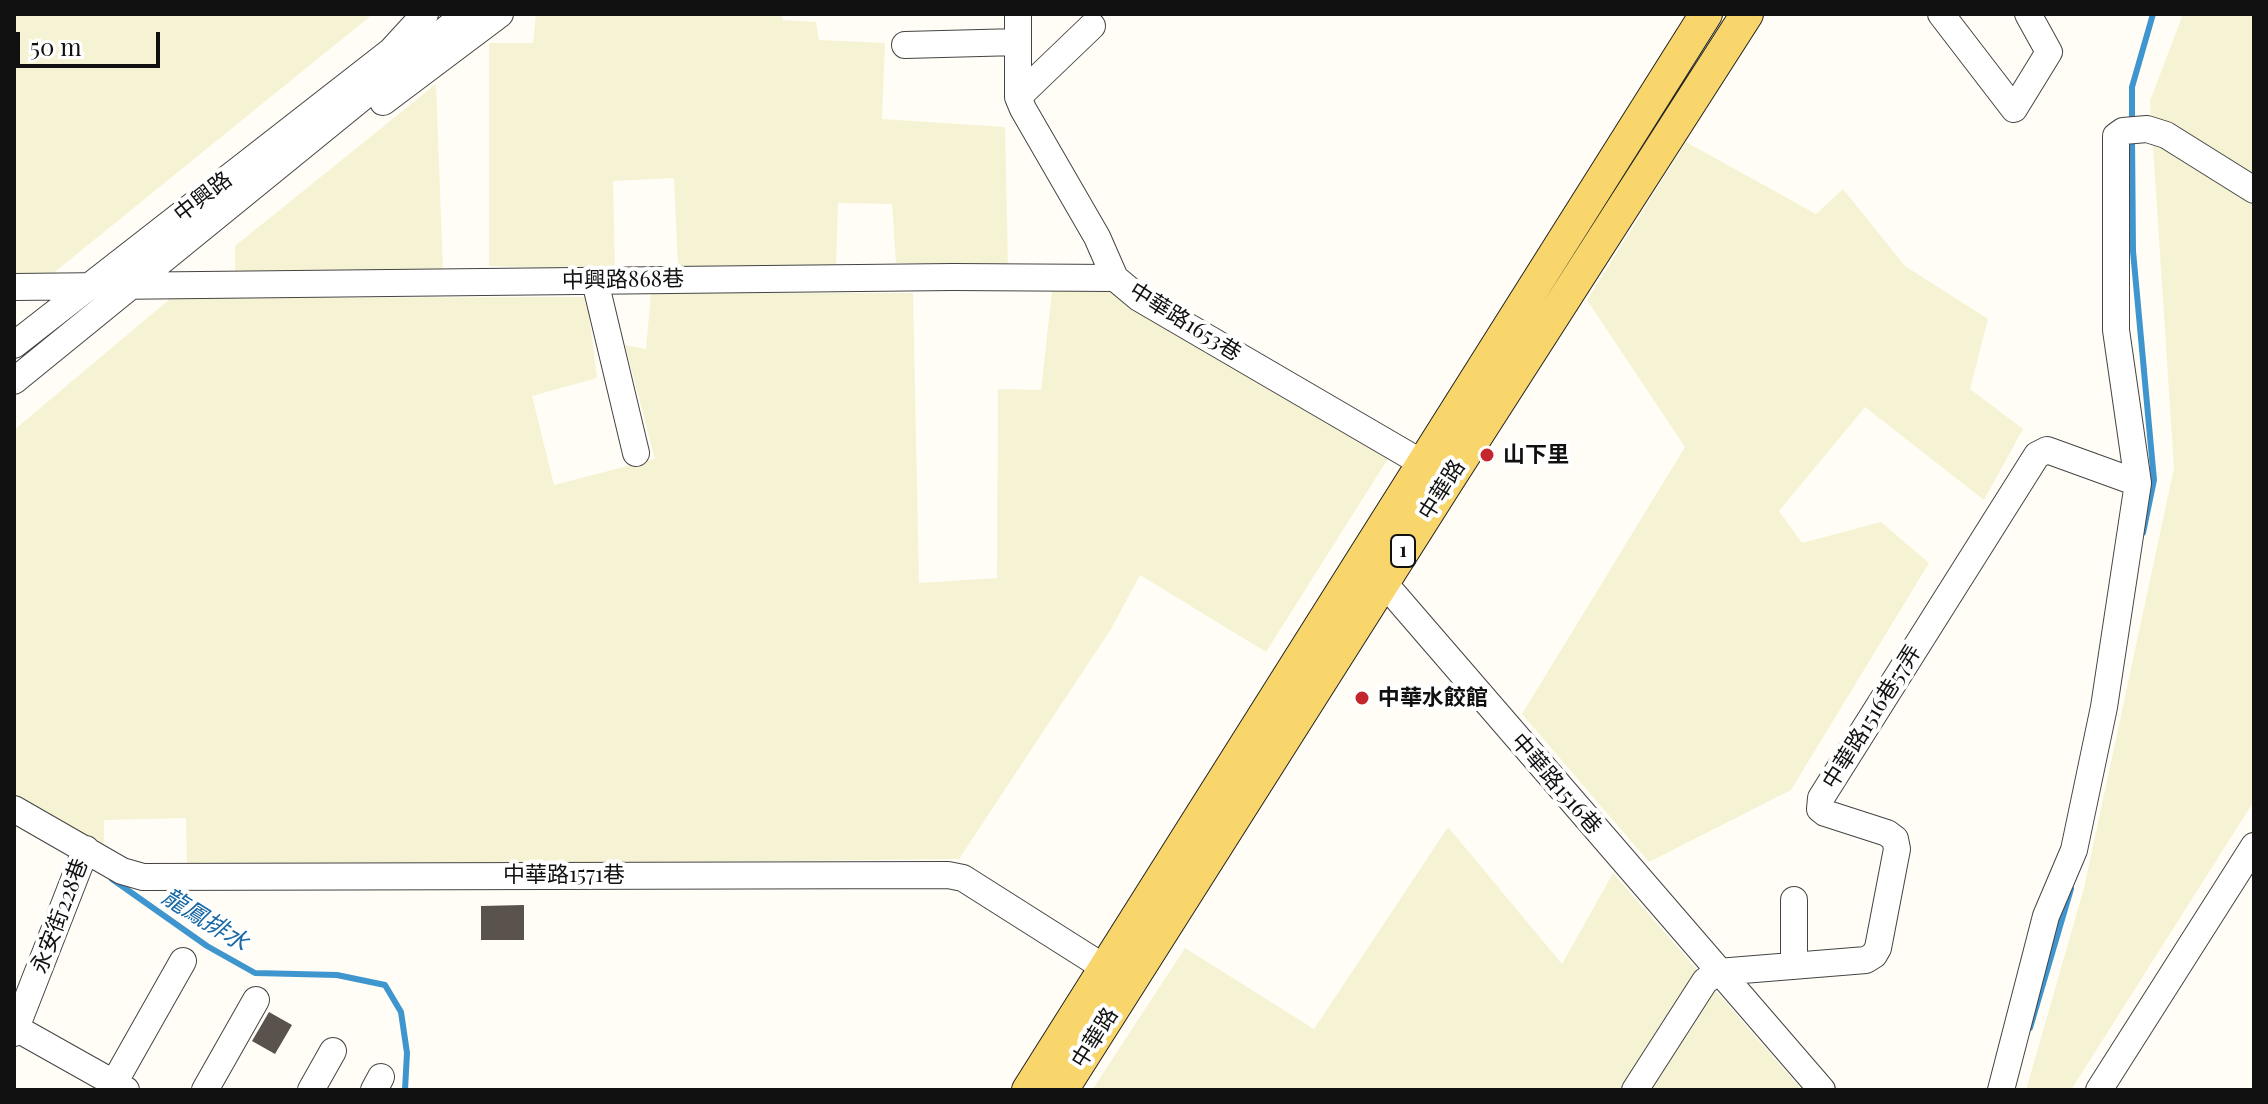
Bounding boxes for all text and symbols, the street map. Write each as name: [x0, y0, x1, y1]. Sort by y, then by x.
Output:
scale bar: [20, 16, 164, 66]
text: 50 m: [30, 30, 82, 62]
street label: 中興路: [169, 166, 237, 228]
street label: 中興路868巷: [562, 266, 684, 294]
street label: 中華路1653巷: [1124, 277, 1246, 367]
place label: 山下里: [1503, 442, 1569, 468]
marker: 山下里: [1478, 446, 1496, 464]
street label: 中華路: [1413, 455, 1471, 525]
road number: 1: [1391, 535, 1415, 567]
street label: 中華路1516巷57弄: [1817, 640, 1927, 794]
place label: 中華水餃館: [1378, 685, 1488, 711]
marker: 中華水餃館: [1353, 689, 1371, 707]
street label: 中華路1516巷: [1505, 728, 1607, 840]
street label: 永安街228巷: [26, 855, 94, 977]
street label: 中華路1571巷: [503, 862, 625, 888]
water label: 龍鳳排水: [157, 882, 253, 958]
street label: 中華路: [1066, 1003, 1124, 1073]

